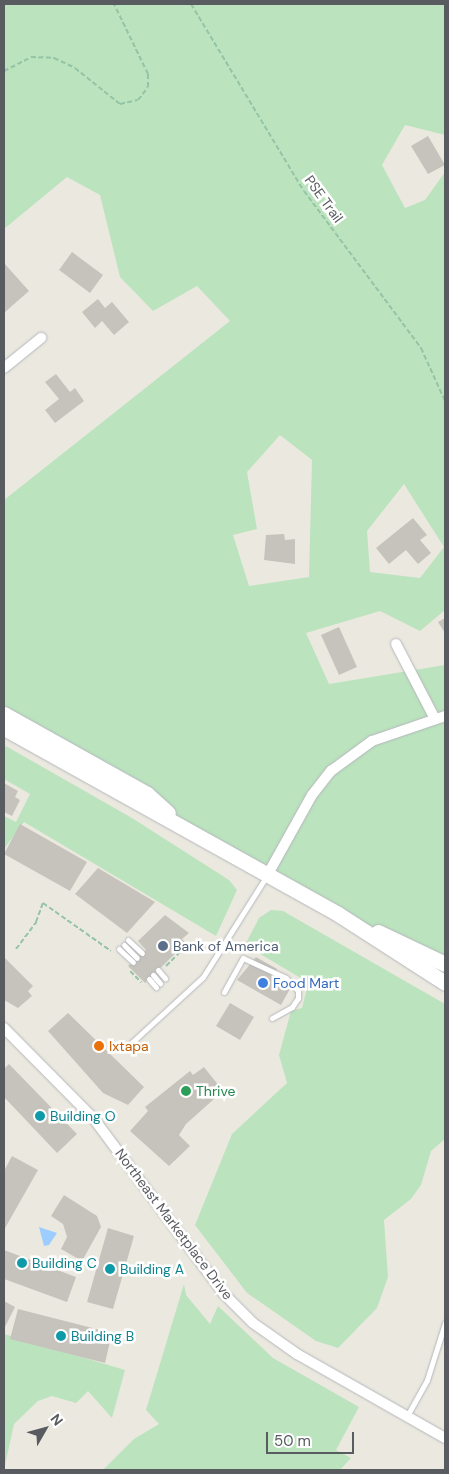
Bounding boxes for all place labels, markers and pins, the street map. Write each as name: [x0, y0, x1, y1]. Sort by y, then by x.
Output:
place label: Bank of America: [173, 938, 279, 954]
marker: Bank of America: [157, 940, 169, 952]
place label: Food Mart: [273, 975, 339, 991]
marker: Food Mart: [257, 977, 269, 989]
place label: Ixtapa: [109, 1038, 149, 1054]
marker: Ixtapa: [93, 1040, 105, 1052]
place label: Thrive: [196, 1083, 235, 1099]
marker: Thrive: [180, 1085, 192, 1097]
place label: Building O: [50, 1108, 115, 1124]
marker: Building O: [34, 1110, 46, 1122]
place label: Building C: [32, 1255, 97, 1271]
marker: Building C: [16, 1257, 28, 1269]
place label: Building A: [120, 1261, 184, 1277]
marker: Building A: [104, 1263, 116, 1275]
place label: Building B: [71, 1328, 134, 1344]
marker: Building B: [55, 1330, 67, 1342]

